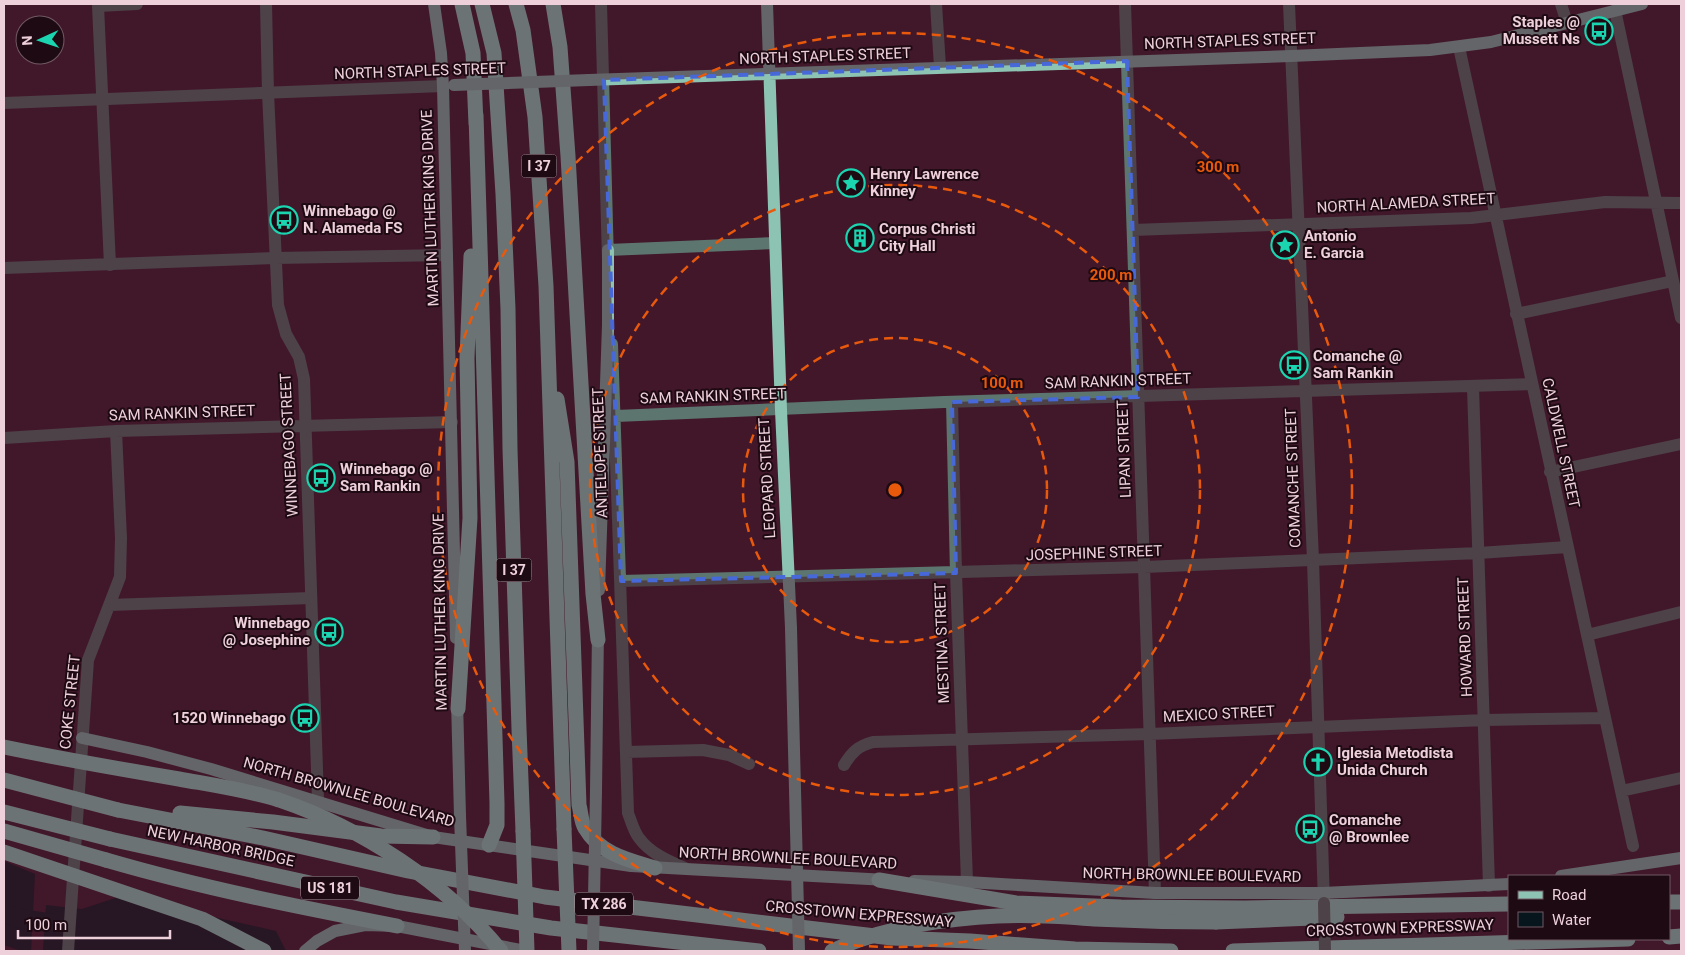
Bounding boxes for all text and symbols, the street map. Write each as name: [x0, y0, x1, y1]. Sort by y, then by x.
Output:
place label: Staples @ Mussett Ns: [1503, 13, 1580, 48]
north arrow: [15, 15, 65, 65]
bus stop icon: Staples @ Mussett Ns: [1584, 16, 1614, 46]
street label: NORTH STAPLES STREET: [1144, 29, 1316, 53]
text: N: [19, 35, 35, 46]
street label: NORTH STAPLES STREET: [739, 44, 911, 68]
street label: NORTH STAPLES STREET: [334, 59, 506, 83]
street label: MARTIN LUTHER KING DRIVE: [418, 109, 442, 307]
road number: I 37: [522, 154, 556, 178]
text: 300 m: [1197, 158, 1239, 176]
place label: Henry Lawrence Kinney: [870, 165, 979, 200]
place icon: Henry Lawrence Kinney: [836, 168, 866, 198]
street label: NORTH ALAMEDA STREET: [1316, 189, 1496, 217]
place label: Winnebago @ N. Alameda FS: [303, 202, 403, 237]
bus stop icon: Winnebago @ N. Alameda FS: [269, 205, 299, 235]
place label: Corpus Christi City Hall: [879, 220, 976, 255]
building icon: Corpus Christi City Hall: [845, 223, 875, 253]
place label: Antonio E. Garcia: [1304, 227, 1364, 262]
place icon: Antonio E. Garcia: [1270, 230, 1300, 260]
text: 200 m: [1090, 266, 1132, 284]
place label: Comanche @ Sam Rankin: [1313, 347, 1402, 382]
bus stop icon: Comanche @ Sam Rankin: [1279, 350, 1309, 380]
street label: SAM RANKIN STREET: [1045, 369, 1192, 393]
street label: WINNEBAGO STREET: [276, 373, 302, 517]
text: 100 m: [981, 374, 1023, 392]
street label: CALDWELL STREET: [1538, 376, 1584, 510]
street label: SAM RANKIN STREET: [640, 384, 787, 408]
street label: ANTELOPE STREET: [589, 387, 611, 519]
street label: LIPAN STREET: [1113, 400, 1135, 498]
street label: SAM RANKIN STREET: [109, 401, 256, 425]
street label: COMANCHE STREET: [1282, 408, 1304, 548]
street label: LEOPARD STREET: [755, 417, 779, 539]
place label: Winnebago @ Sam Rankin: [340, 460, 433, 495]
bus stop icon: Winnebago @ Sam Rankin: [306, 463, 336, 493]
centre of rings: [886, 481, 904, 499]
street label: MARTIN LUTHER KING DRIVE: [429, 513, 451, 711]
street label: JOSEPHINE STREET: [1025, 542, 1163, 564]
road number: I 37: [496, 558, 532, 582]
street label: HOWARD STREET: [1454, 577, 1476, 697]
street label: MESTINA STREET: [931, 582, 953, 704]
place label: Winnebago @ Josephine: [223, 614, 310, 649]
bus stop icon: Winnebago @ Josephine: [314, 617, 344, 647]
street label: COKE STREET: [56, 654, 84, 750]
street label: MEXICO STREET: [1163, 702, 1276, 726]
bus stop icon: 1520 Winnebago: [290, 703, 320, 733]
place label: 1520 Winnebago: [172, 709, 286, 727]
place label: Iglesia Metodista Unida Church: [1337, 744, 1453, 779]
church icon: Iglesia Metodista Unida Church: [1303, 747, 1333, 777]
street label: NORTH BROWNLEE BOULEVARD: [241, 753, 457, 831]
place label: Comanche @ Brownlee: [1329, 811, 1409, 846]
bus stop icon: Comanche @ Brownlee: [1295, 814, 1325, 844]
street label: NEW HARBOR BRIDGE: [146, 822, 297, 870]
street label: NORTH BROWNLEE BOULEVARD: [678, 843, 898, 873]
street label: NORTH BROWNLEE BOULEVARD: [1083, 864, 1301, 886]
legend: [1508, 875, 1670, 940]
road number: US 181: [301, 876, 359, 900]
text: Road: [1552, 886, 1586, 904]
road number: TX 286: [575, 892, 633, 916]
street label: CROSSTOWN EXPRESSWAY: [765, 897, 953, 931]
scale bar: [18, 908, 170, 940]
text: Water: [1552, 911, 1591, 929]
text: 100 m: [25, 916, 67, 934]
street label: CROSSTOWN EXPRESSWAY: [1306, 916, 1494, 940]

